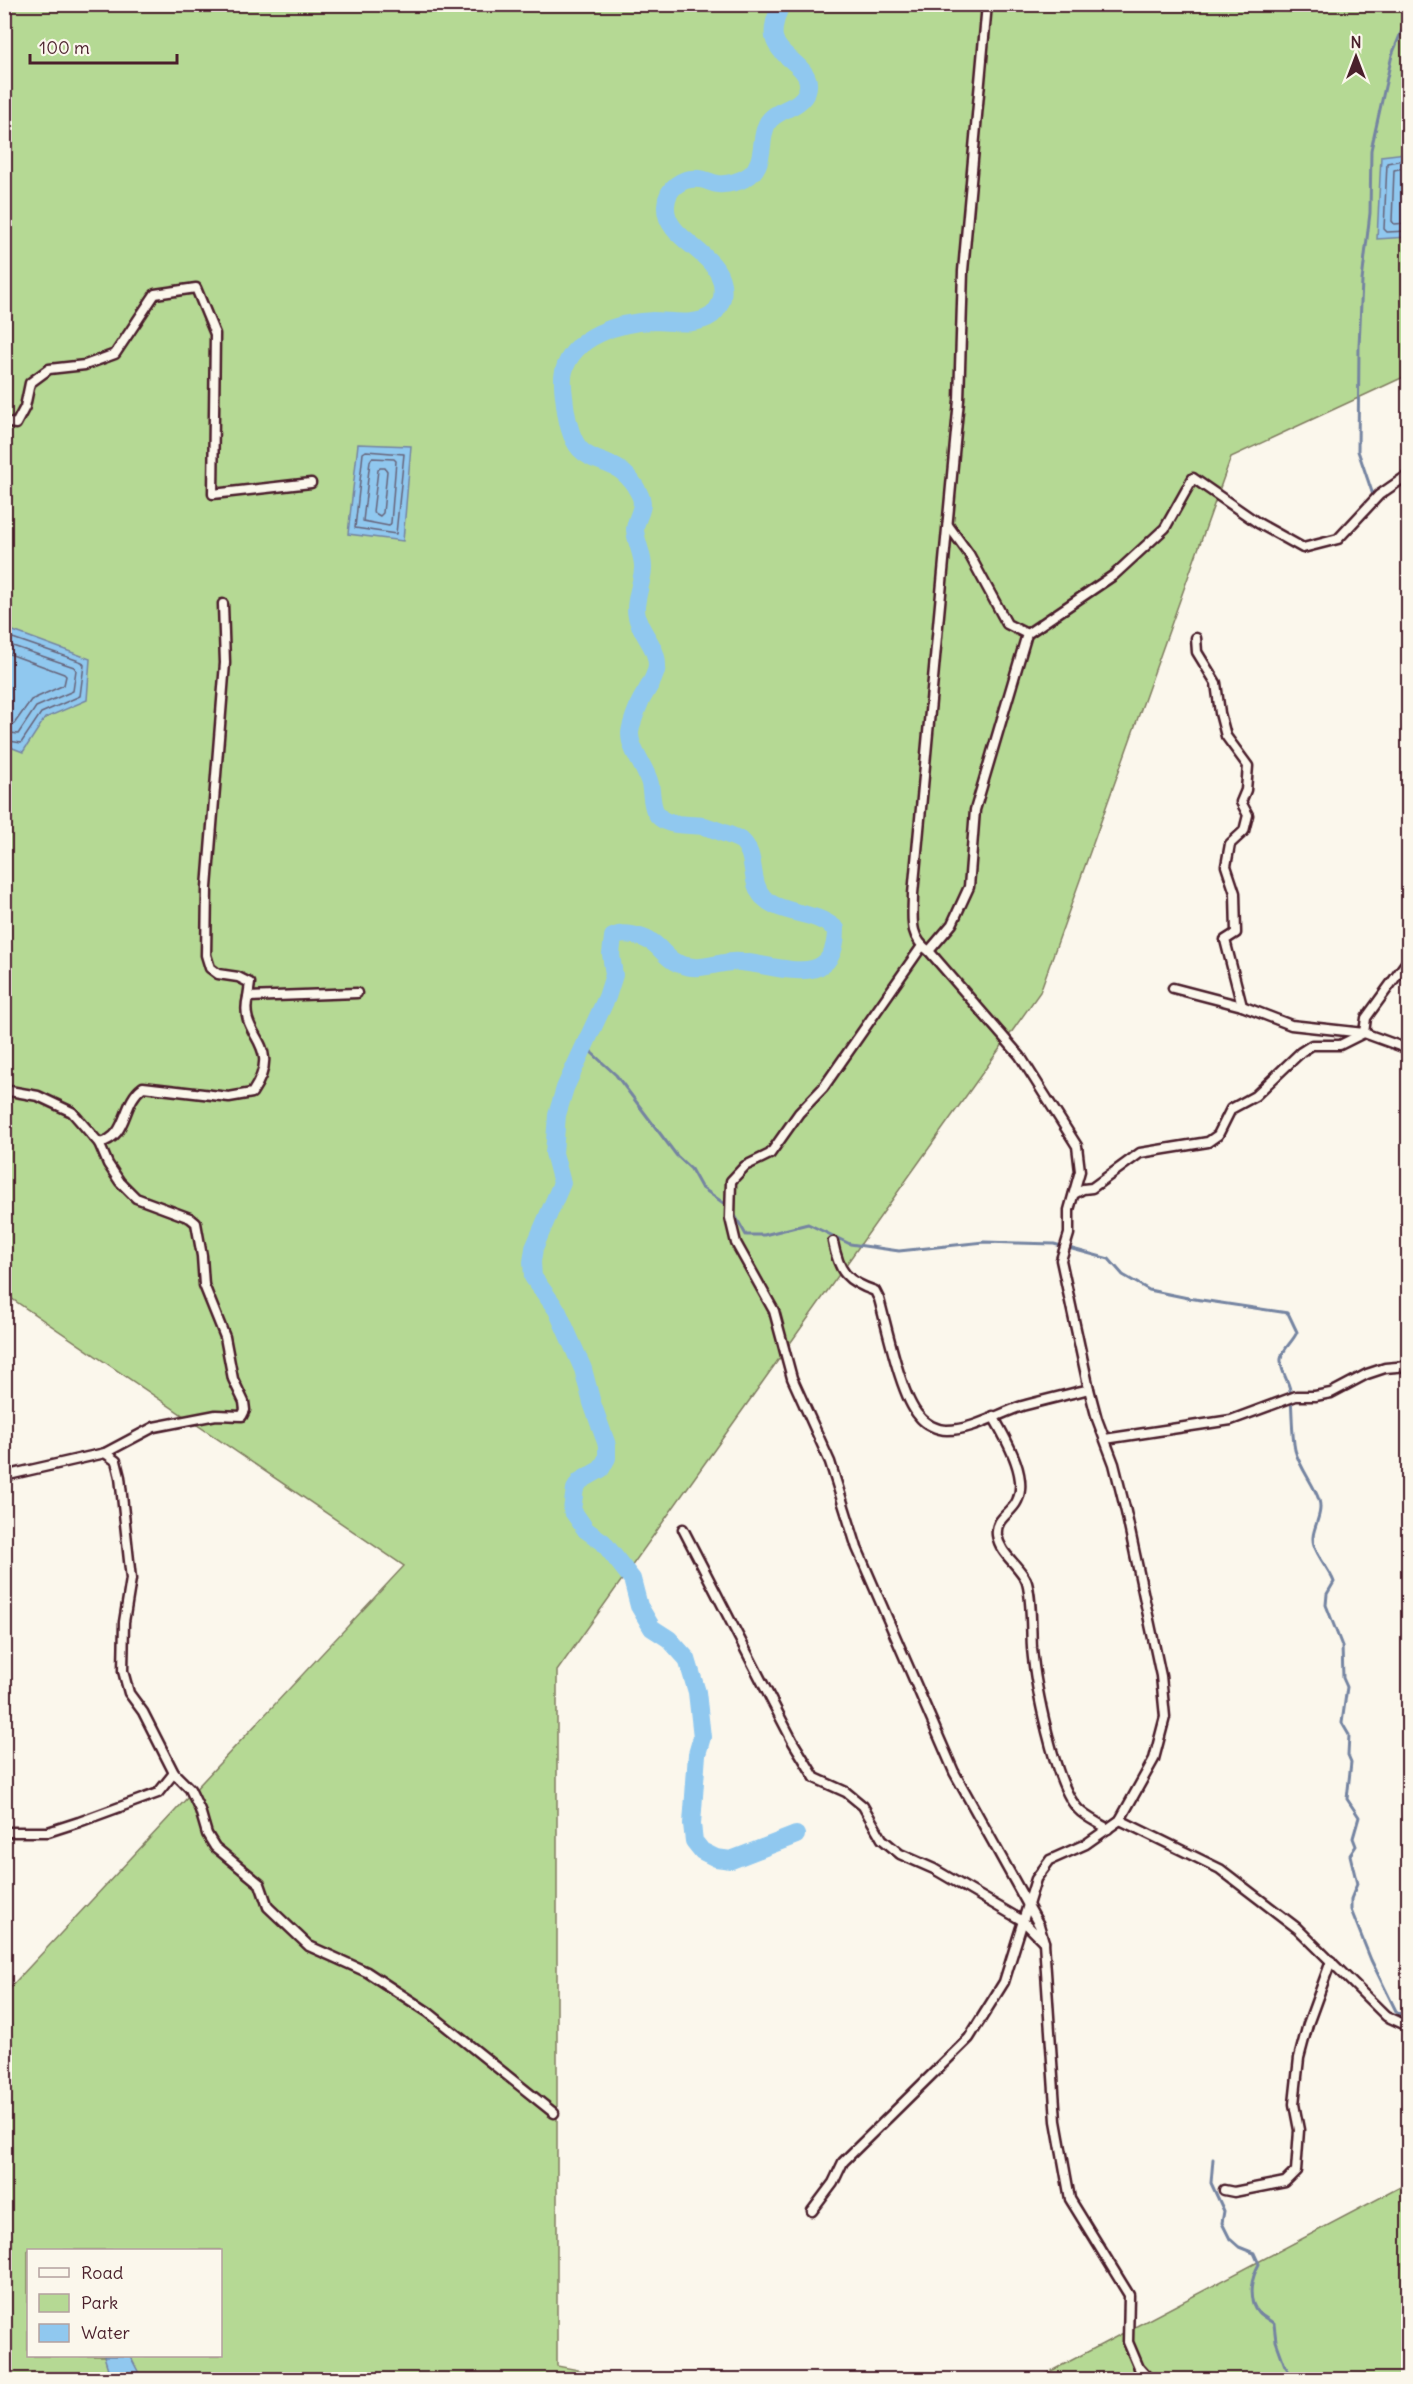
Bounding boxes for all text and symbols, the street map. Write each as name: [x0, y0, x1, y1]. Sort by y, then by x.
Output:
scale bar: [30, 27, 177, 65]
north arrow: [1326, 27, 1386, 87]
text: N: [1350, 32, 1362, 52]
text: 100 m: [39, 36, 90, 59]
legend: [27, 2249, 222, 2357]
text: Road: [81, 2261, 124, 2284]
text: Park: [81, 2291, 118, 2314]
text: Water: [81, 2321, 131, 2344]

